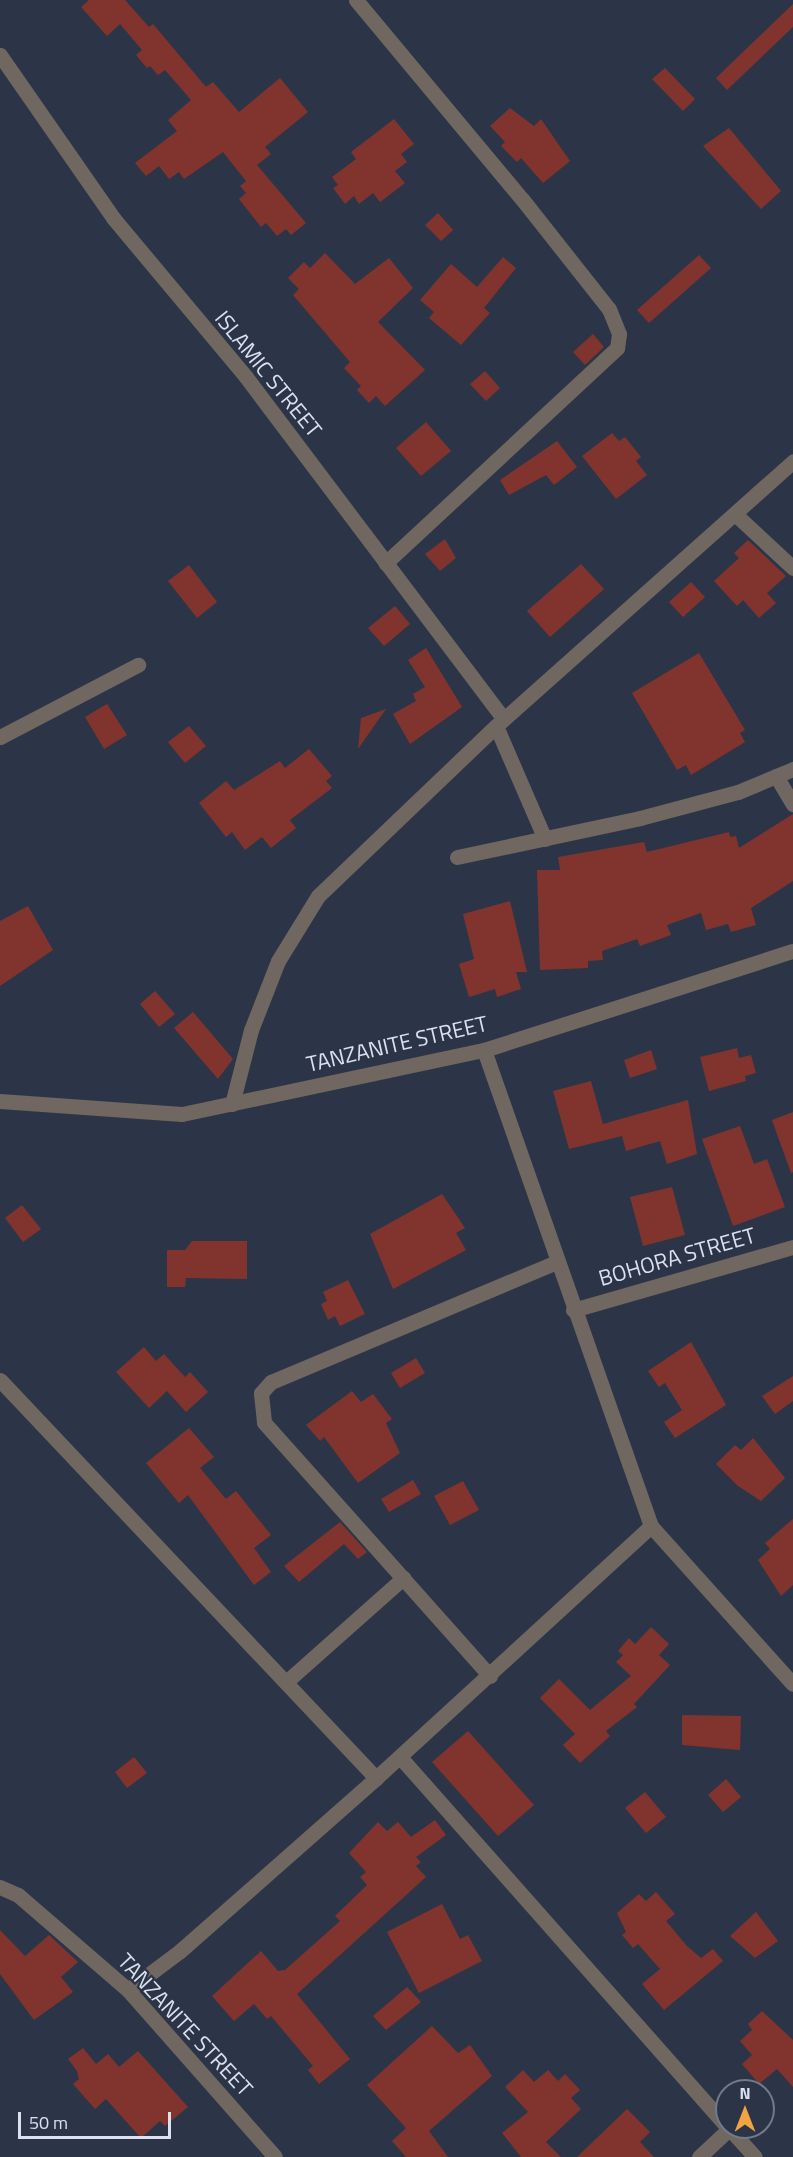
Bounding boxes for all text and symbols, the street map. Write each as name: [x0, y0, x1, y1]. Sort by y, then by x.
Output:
street label: ISLAMIC STREET: [209, 306, 327, 442]
street label: TANZANITE STREET: [304, 1010, 490, 1078]
street label: BOHORA STREET: [596, 1222, 758, 1292]
street label: TANZANITE STREET: [112, 1948, 258, 2102]
north arrow: [715, 2079, 775, 2139]
text: N: [739, 2081, 751, 2105]
scale bar: [21, 2100, 174, 2138]
text: 50 m: [29, 2109, 68, 2136]

